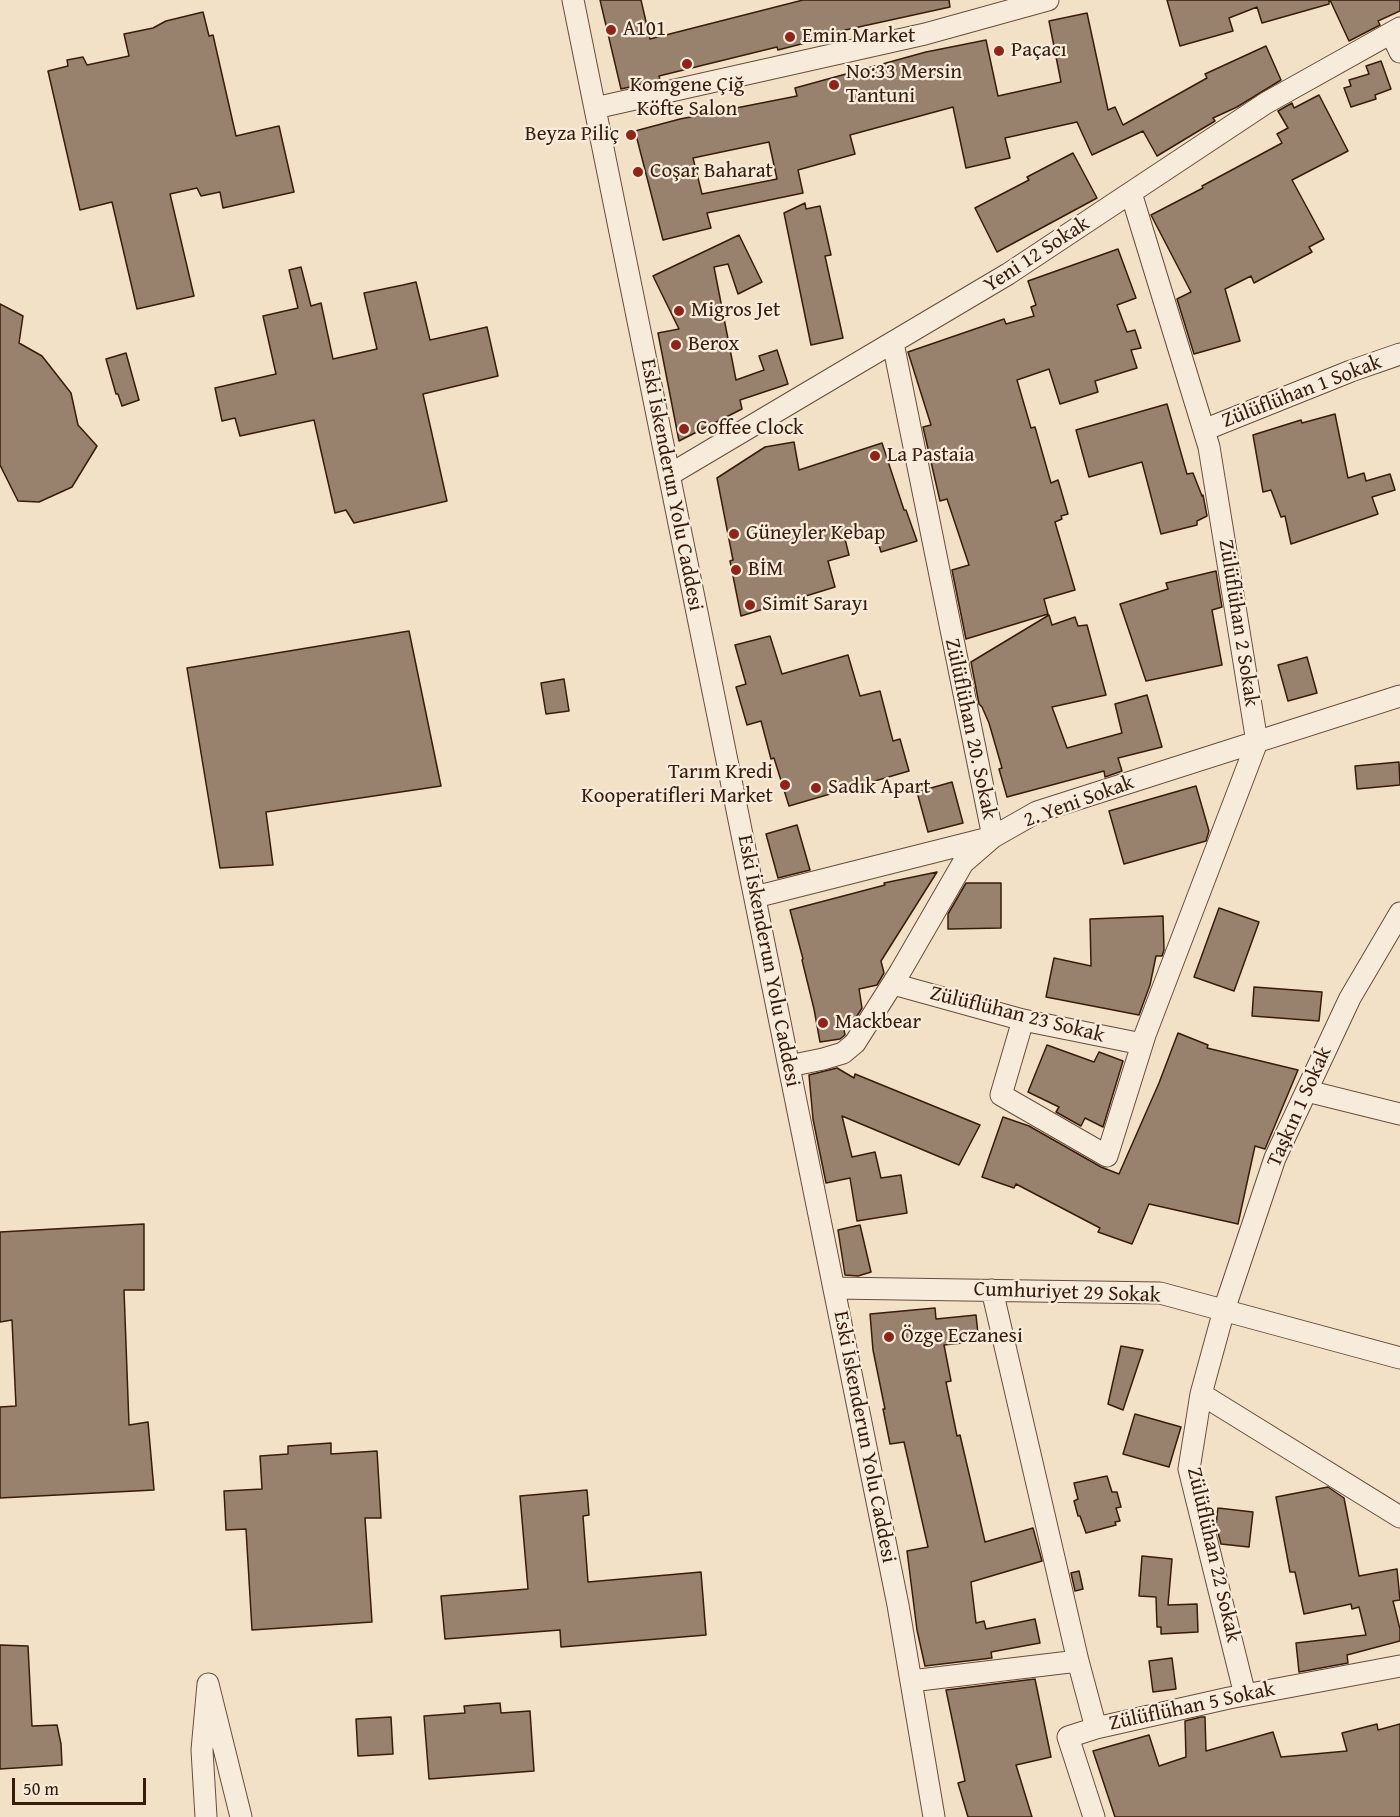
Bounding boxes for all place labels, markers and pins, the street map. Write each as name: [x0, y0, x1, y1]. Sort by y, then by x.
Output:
place label: A101: [623, 17, 666, 43]
marker: A101: [604, 23, 618, 37]
place label: Emin Market: [802, 24, 915, 50]
marker: Emin Market: [783, 30, 797, 44]
place label: Paçacı: [1011, 38, 1067, 64]
marker: Paçacı: [992, 44, 1006, 58]
marker: Komgene Çiğ Köfte Salon: [680, 57, 694, 71]
place label: No:33 Mersin Tantuni: [846, 60, 962, 110]
place label: Komgene Çiğ Köfte Salon: [630, 73, 744, 123]
marker: No:33 Mersin Tantuni: [827, 78, 841, 92]
place label: Beyza Piliç: [525, 122, 619, 148]
marker: Beyza Piliç: [624, 128, 638, 142]
place label: Coşar Baharat: [650, 159, 773, 185]
marker: Coşar Baharat: [631, 165, 645, 179]
place label: Migros Jet: [691, 298, 780, 324]
marker: Migros Jet: [672, 304, 686, 318]
place label: Berox: [688, 332, 739, 358]
marker: Berox: [669, 338, 683, 352]
place label: Coffee Clock: [696, 416, 804, 442]
marker: Coffee Clock: [677, 422, 691, 436]
place label: La Pastaia: [887, 443, 974, 469]
marker: La Pastaia: [868, 449, 882, 463]
place label: Güneyler Kebap: [746, 521, 885, 547]
marker: Güneyler Kebap: [727, 527, 741, 541]
place label: BİM: [748, 557, 784, 583]
marker: BİM: [729, 563, 743, 577]
place label: Simit Sarayı: [762, 592, 868, 618]
marker: Simit Sarayı: [743, 598, 757, 612]
place label: Tarım Kredi Kooperatifleri Market: [581, 760, 773, 810]
place label: Sadık Apart: [828, 775, 931, 801]
marker: Tarım Kredi Kooperatifleri Market: [778, 778, 792, 792]
marker: Sadık Apart: [809, 781, 823, 795]
place label: Mackbear: [835, 1010, 921, 1036]
marker: Mackbear: [816, 1016, 830, 1030]
place label: Özge Eczanesi: [901, 1324, 1023, 1350]
marker: Özge Eczanesi: [882, 1330, 896, 1344]

